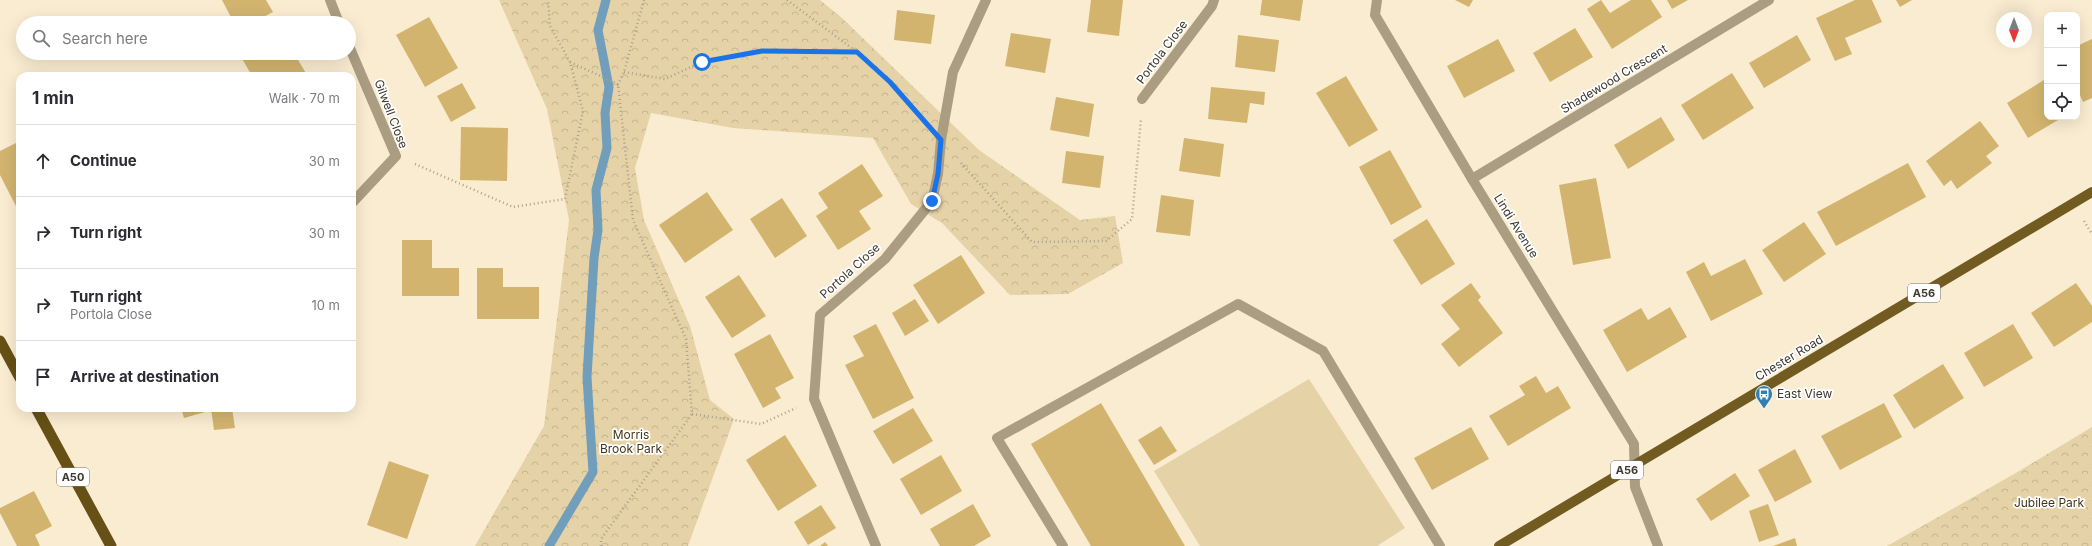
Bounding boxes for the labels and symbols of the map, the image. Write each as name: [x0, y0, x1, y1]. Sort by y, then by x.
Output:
north arrow: [1996, 12, 2032, 48]
street label: Portola Close: [1133, 17, 1190, 86]
street label: Shadewood Crescent: [1558, 41, 1670, 116]
route start: [693, 53, 711, 71]
street label: Gilwell Close: [371, 77, 412, 150]
street label: Lindi Avenue: [1491, 191, 1542, 260]
route end: [923, 192, 941, 210]
street label: Portola Close: [817, 240, 883, 302]
road number: A56: [1908, 284, 1940, 302]
street label: Chester Road: [1752, 331, 1826, 384]
bus stop icon: East View: [1754, 384, 1774, 409]
place label: East View: [1777, 386, 1833, 401]
park label: Morris Brook Park: [600, 427, 663, 456]
road number: A56: [1611, 461, 1643, 479]
road number: A50: [57, 468, 89, 486]
park label: Jubilee Park: [2014, 495, 2084, 510]

